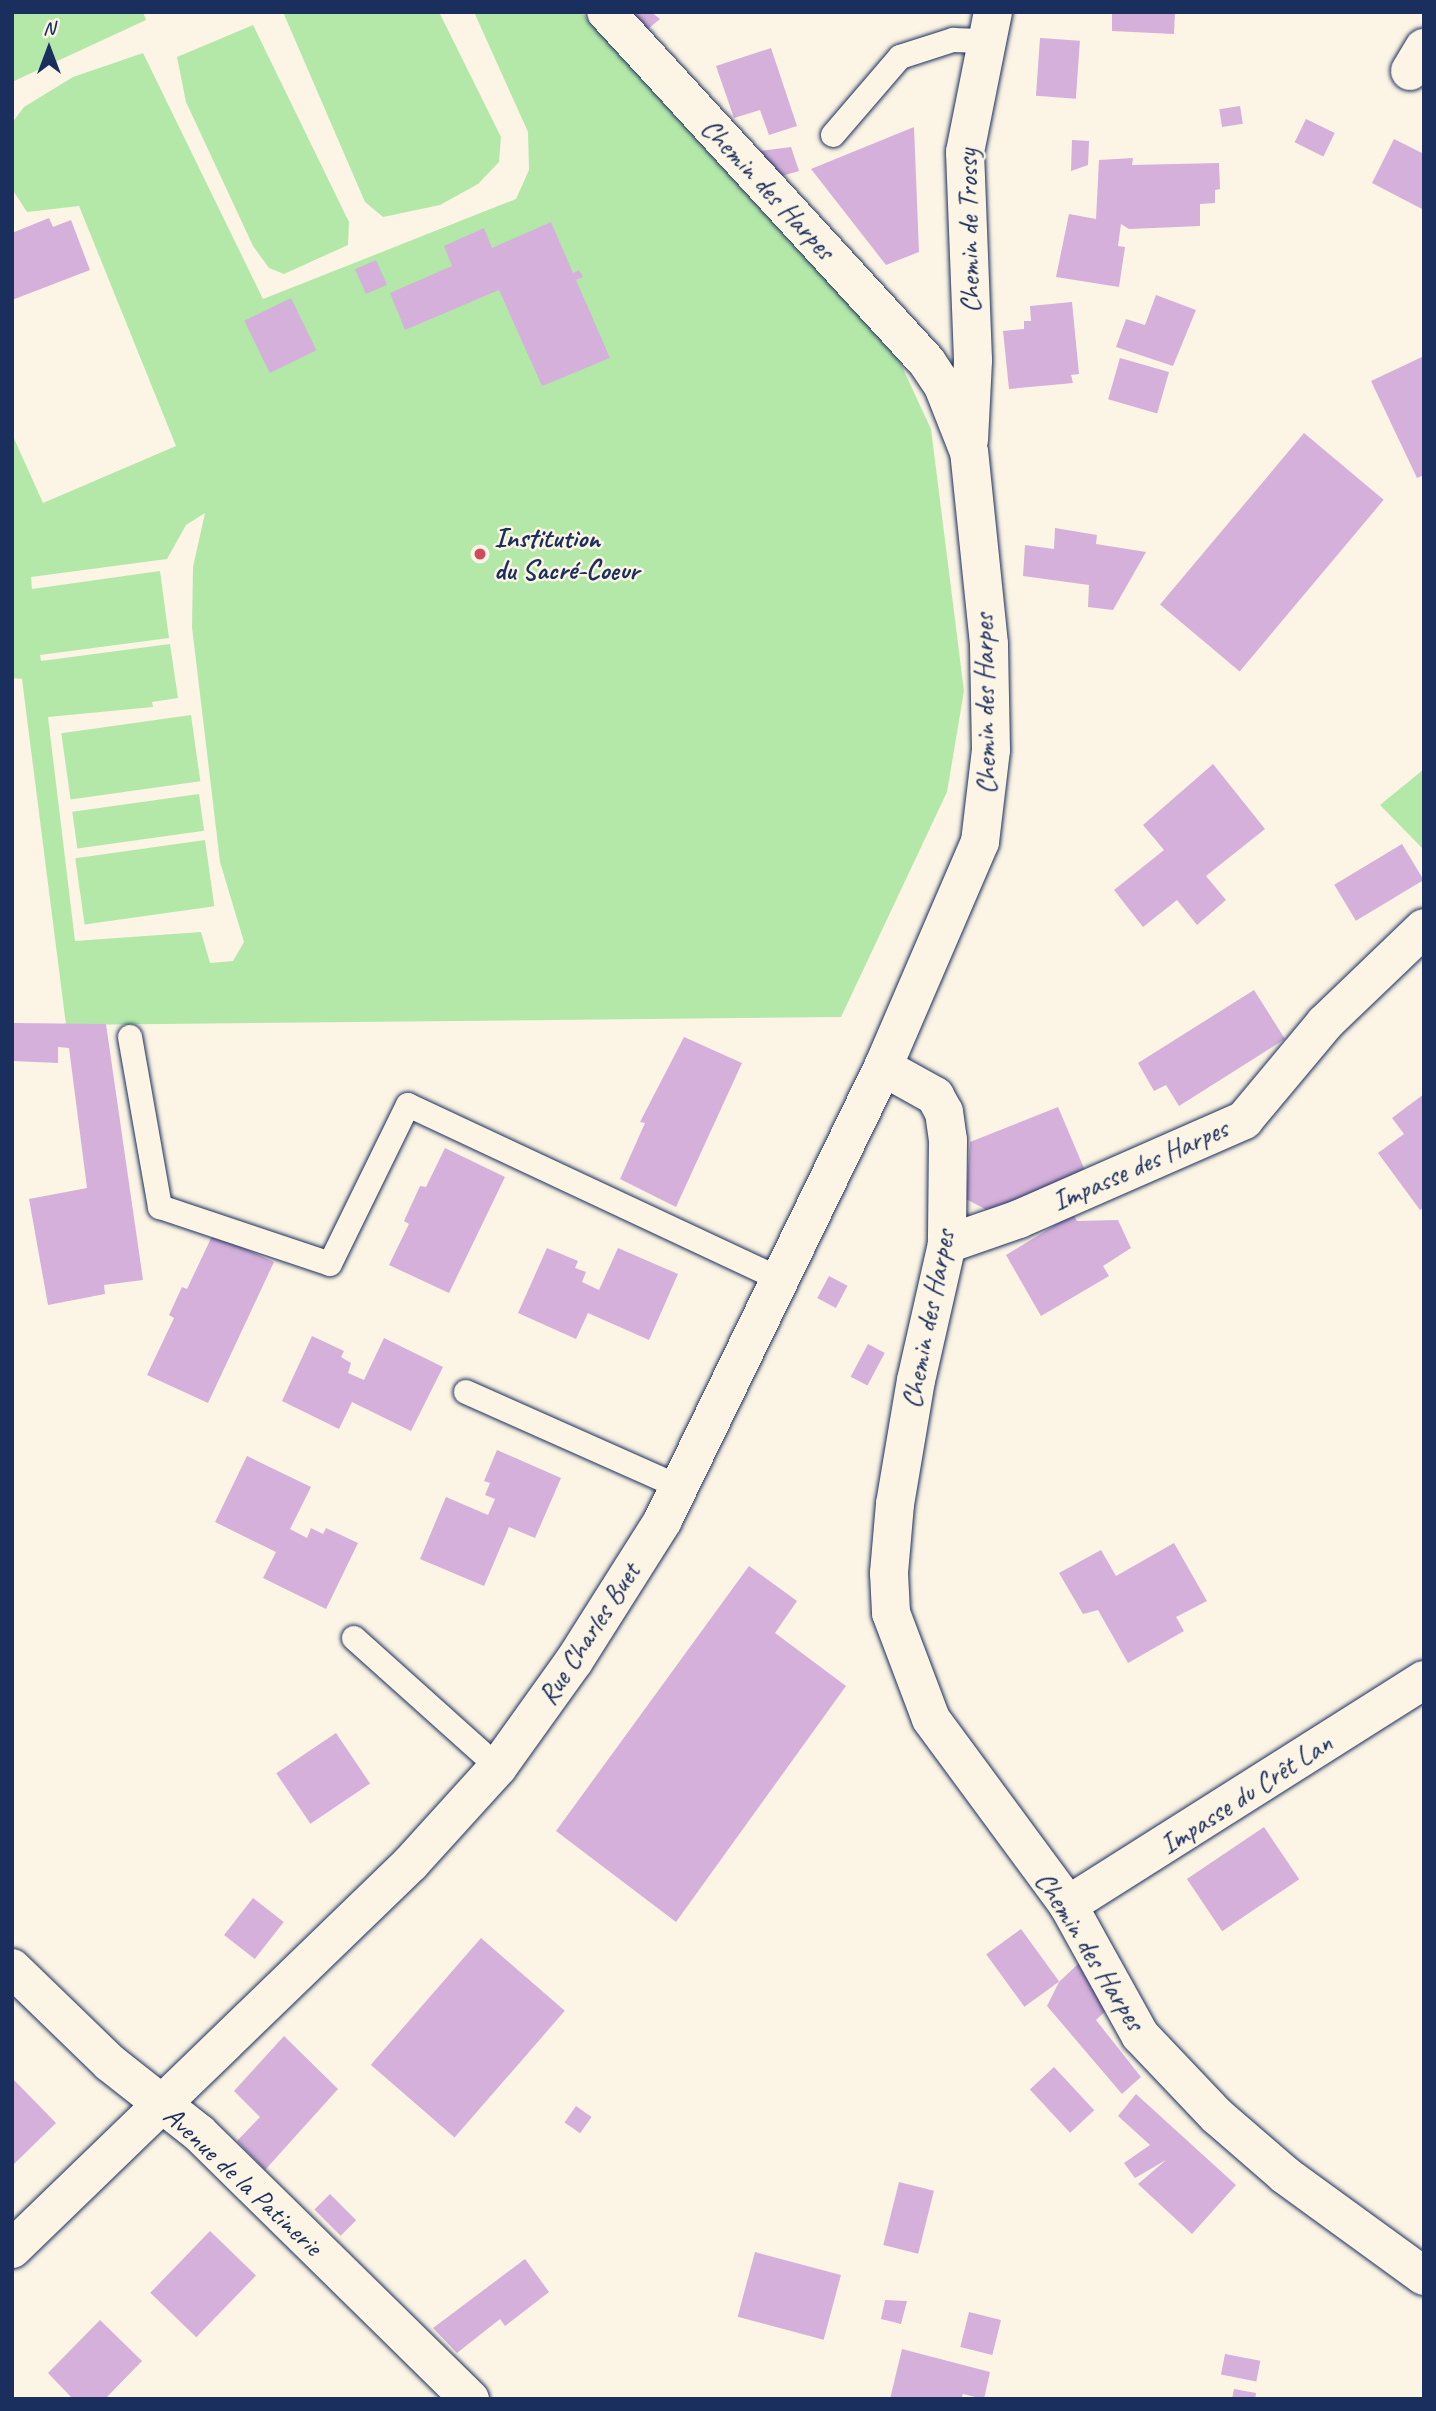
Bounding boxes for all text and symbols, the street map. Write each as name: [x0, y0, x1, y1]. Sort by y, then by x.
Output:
north arrow: [14, 14, 84, 84]
text: N: [43, 16, 55, 40]
street label: Chemin des Harpes: [694, 111, 842, 267]
street label: Chemin de Trossy: [951, 149, 987, 313]
place label: Institution du Sacré-Coeur: [494, 521, 640, 587]
marker: Institution du Sacré-Coeur: [472, 546, 488, 562]
street label: Chemin des Harpes: [967, 613, 1003, 795]
street label: Impasse des Harpes: [1047, 1111, 1233, 1219]
street label: Chemin des Harpes: [894, 1227, 962, 1411]
street label: Rue Charles Buet: [531, 1557, 647, 1711]
street label: Impasse du Crêt Lan: [1154, 1726, 1338, 1862]
street label: Chemin des Harpes: [1028, 1865, 1152, 2037]
street label: Avenue de la Patinerie: [156, 2098, 330, 2264]

